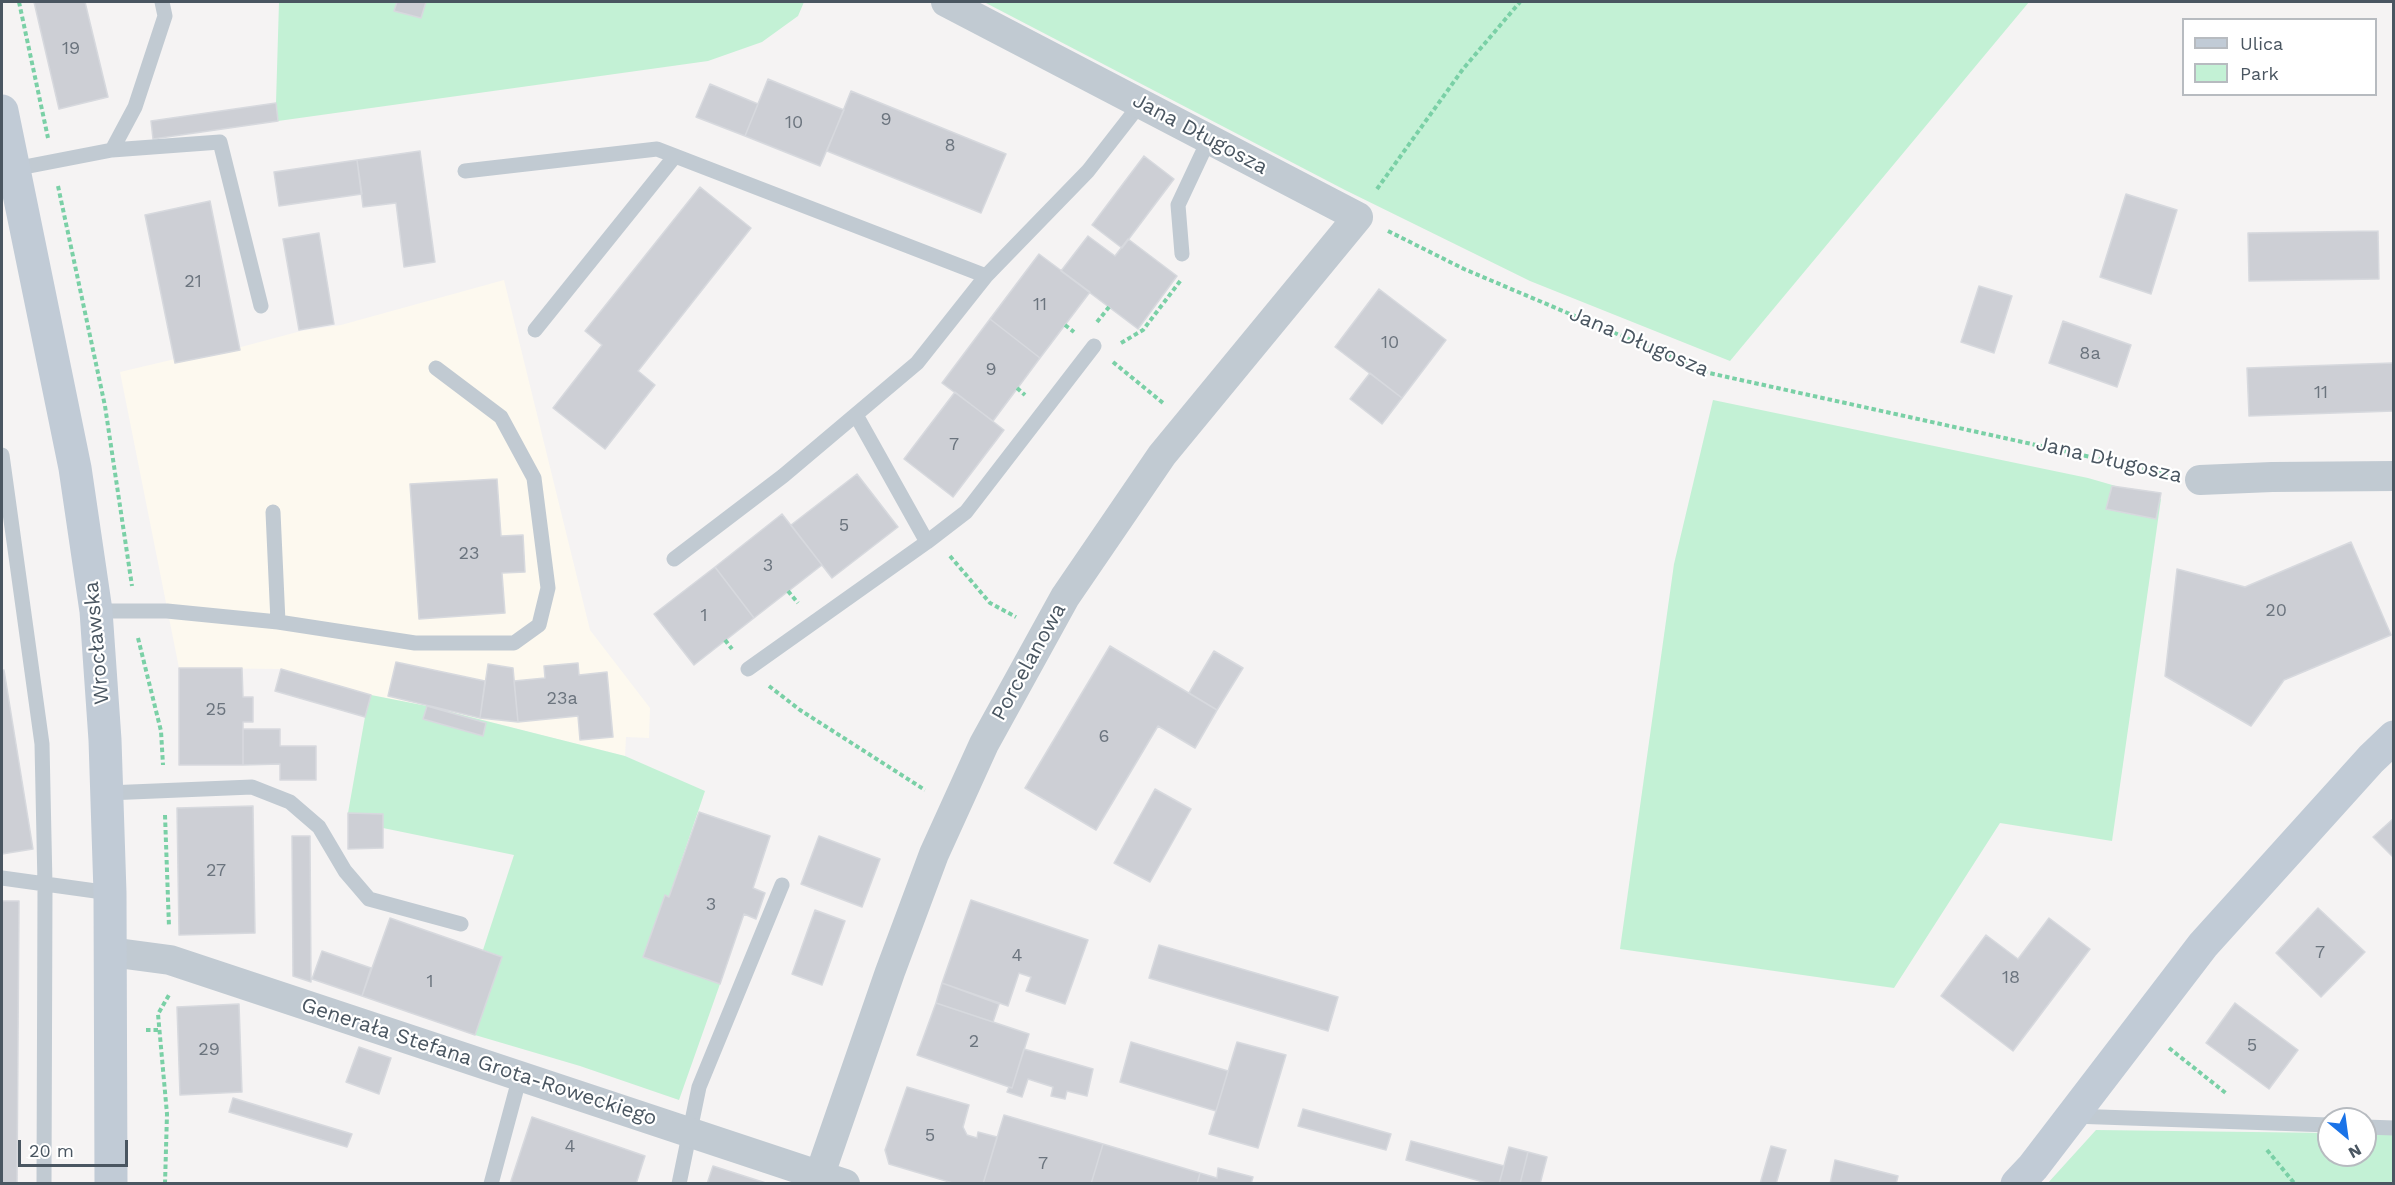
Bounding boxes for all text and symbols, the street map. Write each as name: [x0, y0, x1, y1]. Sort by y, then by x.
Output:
legend: [2182, 18, 2377, 96]
text: Ulica: [2240, 33, 2283, 54]
house number: 19: [62, 38, 80, 60]
text: Park: [2240, 63, 2279, 84]
street label: Jana Długosza: [1128, 88, 1272, 180]
house number: 9: [880, 109, 892, 131]
house number: 10: [785, 112, 803, 134]
house number: 8: [944, 135, 956, 157]
house number: 21: [184, 271, 202, 293]
house number: 11: [1033, 294, 1047, 316]
street label: Jana Długosza: [1565, 301, 1713, 383]
house number: 10: [1381, 332, 1399, 354]
house number: 8a: [2079, 343, 2101, 365]
house number: 9: [985, 359, 997, 381]
house number: 11: [2314, 382, 2328, 404]
street label: Jana Długosza: [2033, 431, 2185, 489]
house number: 7: [949, 434, 959, 456]
house number: 5: [839, 515, 849, 537]
house number: 23: [459, 543, 479, 565]
house number: 3: [763, 555, 773, 577]
street label: Wrocławska: [79, 580, 115, 706]
street label: Porcelanowa: [986, 599, 1072, 725]
house number: 20: [2265, 600, 2287, 622]
house number: 1: [700, 605, 708, 627]
house number: 23a: [546, 688, 578, 710]
house number: 25: [206, 699, 226, 721]
house number: 6: [1099, 726, 1109, 748]
house number: 27: [206, 860, 226, 882]
house number: 3: [706, 894, 716, 916]
house number: 7: [2315, 942, 2325, 964]
house number: 4: [1012, 945, 1022, 967]
house number: 18: [2002, 967, 2020, 989]
house number: 1: [426, 971, 434, 993]
street label: Generała Stefana Grota-Roweckiego: [298, 992, 660, 1132]
house number: 2: [969, 1031, 979, 1053]
house number: 5: [2247, 1035, 2257, 1057]
house number: 29: [198, 1039, 220, 1061]
north arrow: [2317, 1107, 2377, 1167]
house number: 5: [925, 1125, 935, 1147]
scale bar: [21, 1128, 130, 1166]
house number: 4: [565, 1136, 575, 1158]
text: 20 m: [29, 1140, 74, 1161]
text: N: [2345, 1140, 2365, 1163]
house number: 7: [1038, 1153, 1048, 1175]

